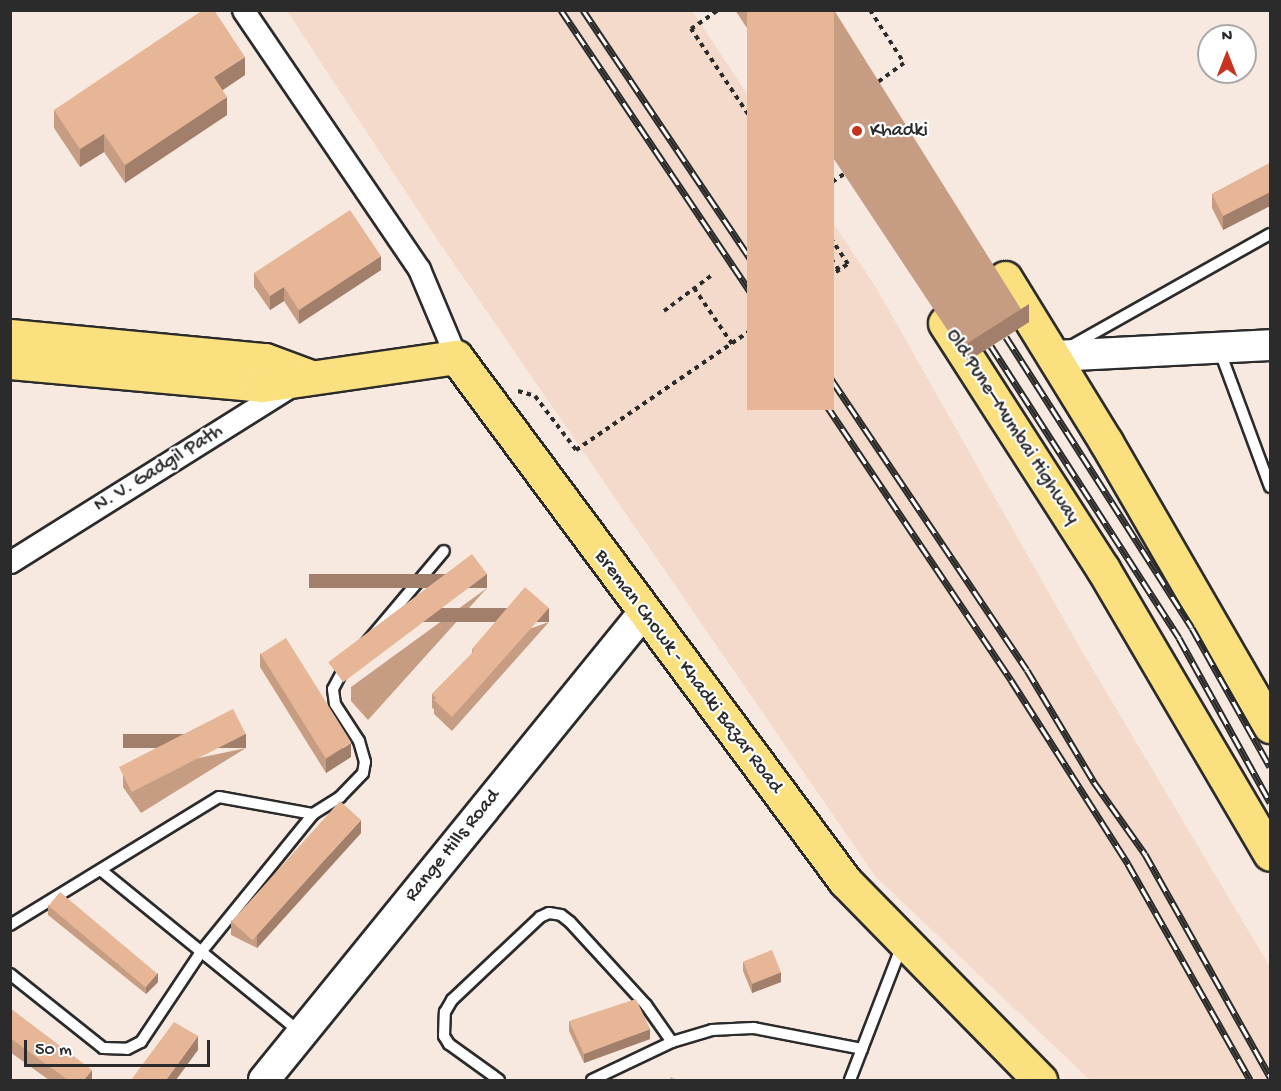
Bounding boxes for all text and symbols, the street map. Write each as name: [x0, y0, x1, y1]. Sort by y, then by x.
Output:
north arrow: [1197, 24, 1257, 84]
text: N: [1222, 28, 1232, 47]
place label: Khadki: [870, 119, 928, 143]
marker: Khadki: [848, 122, 866, 140]
street label: Old Pune–Mumbai Highway: [940, 325, 1084, 529]
street label: N. V. Gadgil Path: [90, 420, 228, 518]
street label: Breman Chowk - Khadki Bazar Road: [589, 546, 787, 798]
street label: Range Hills Road: [400, 785, 506, 907]
scale bar: [27, 1028, 213, 1066]
text: 50 m: [35, 1040, 72, 1061]

